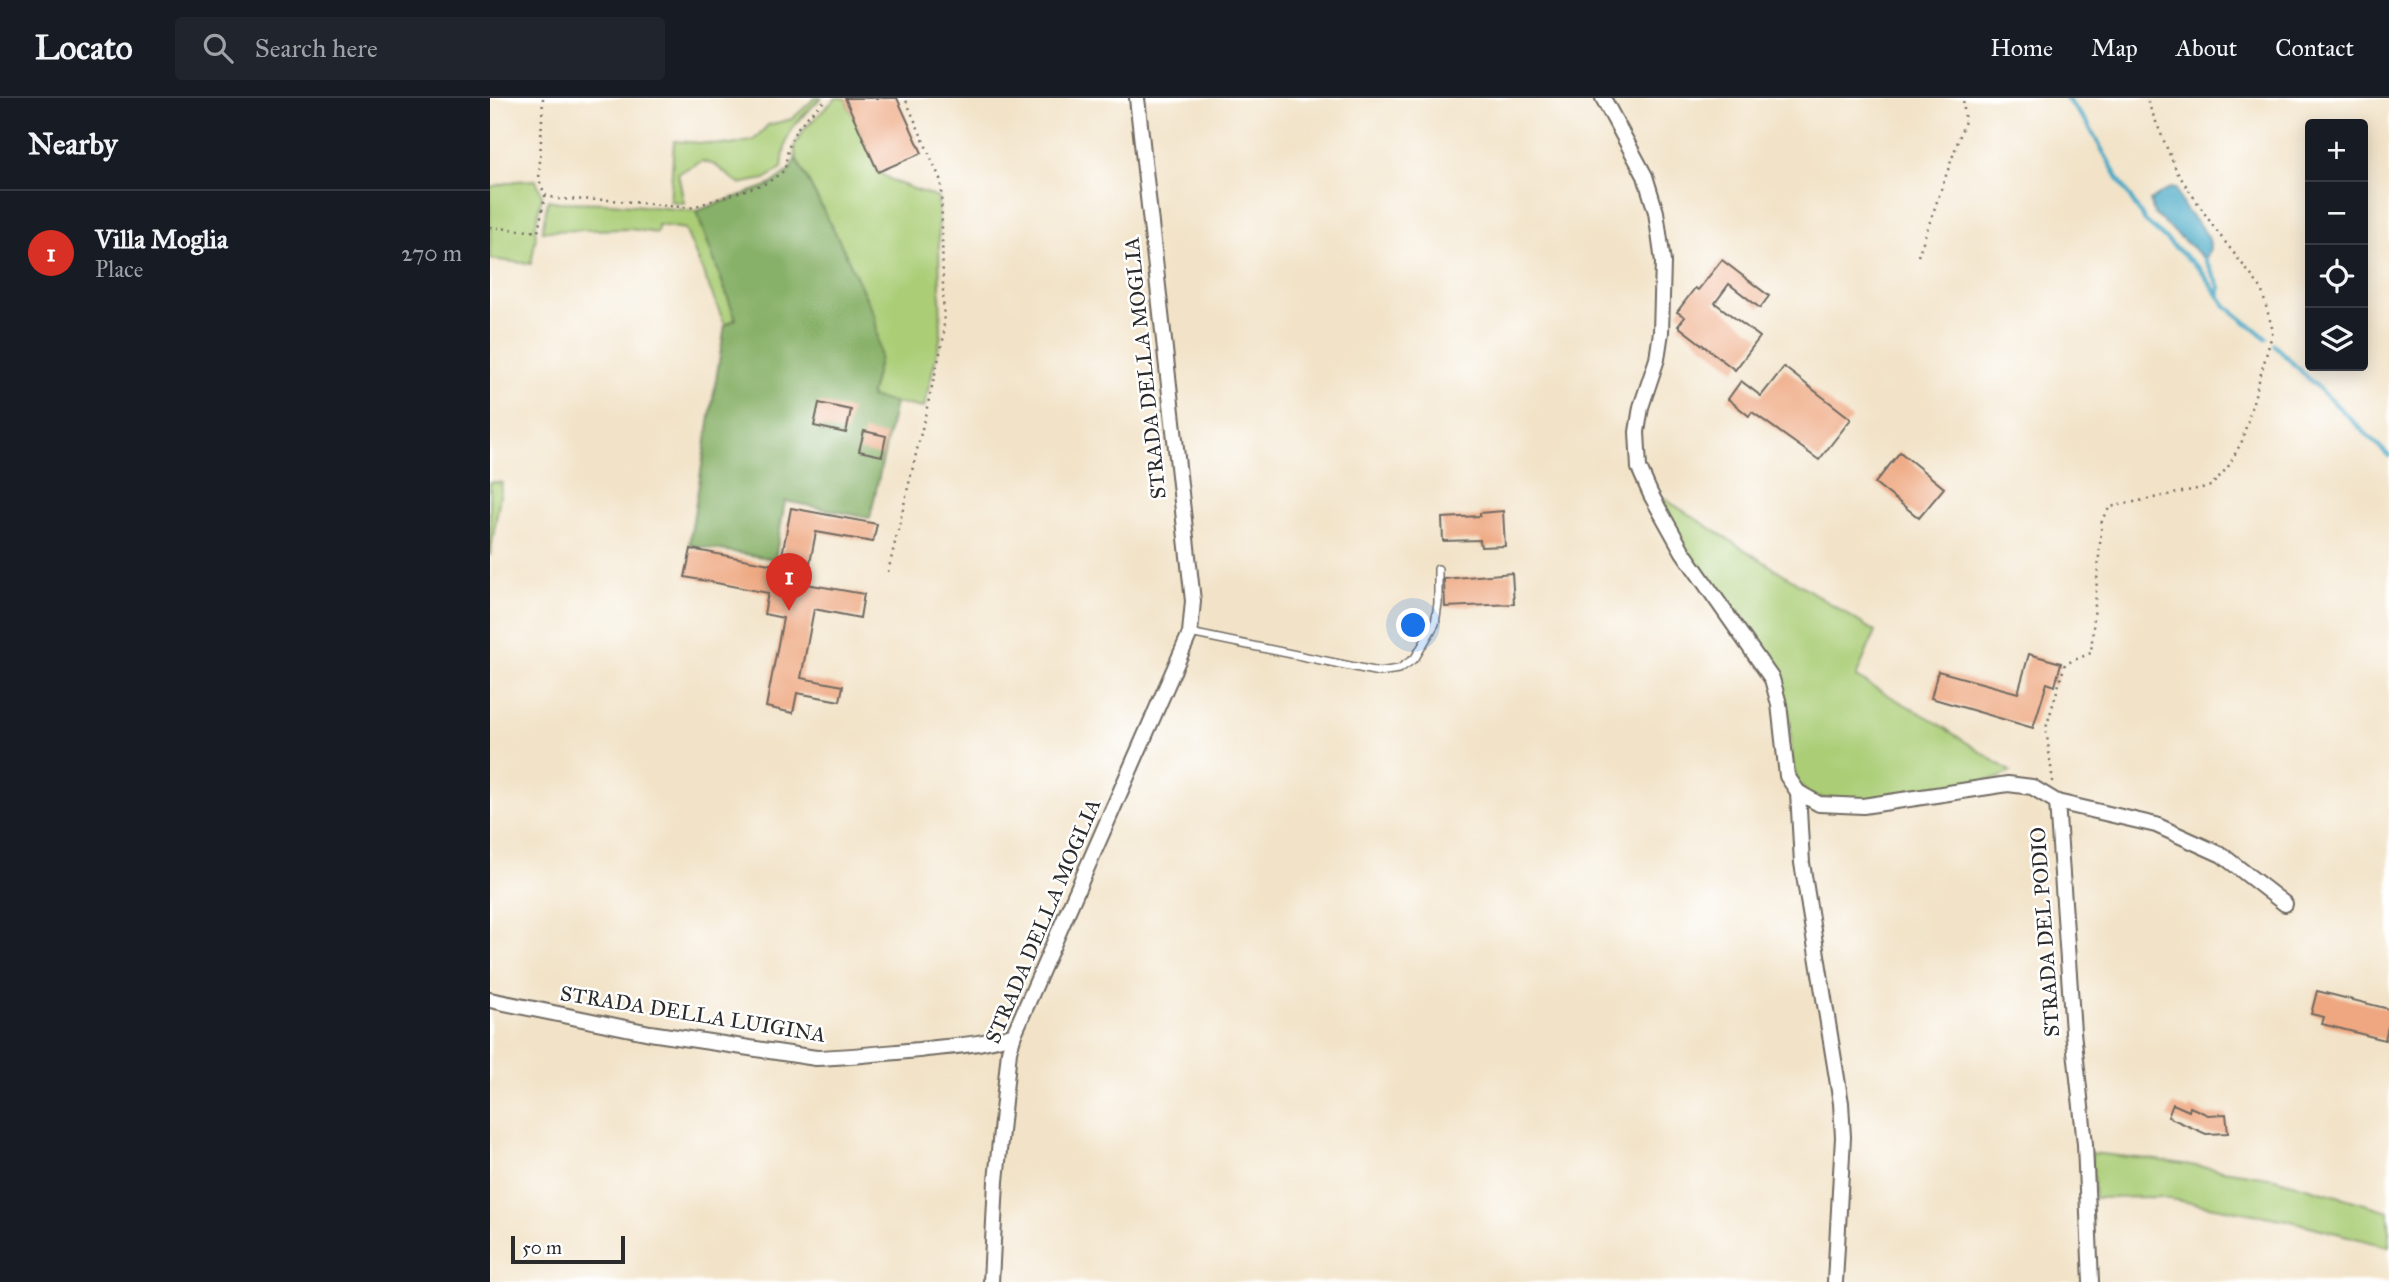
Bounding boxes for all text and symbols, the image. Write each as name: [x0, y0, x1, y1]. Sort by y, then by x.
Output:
search box: [175, 17, 665, 80]
text: Locato: [35, 28, 133, 68]
icon: search: [199, 29, 237, 67]
text: Search here: [255, 32, 378, 64]
text: Home: [1990, 33, 2053, 63]
text: Map: [2091, 33, 2138, 63]
text: About: [2176, 33, 2237, 63]
text: Contact: [2275, 33, 2354, 63]
map controls: [2305, 119, 2368, 371]
button: +: [2305, 119, 2368, 182]
text: Nearby: [28, 126, 118, 162]
button: −: [2305, 182, 2368, 245]
text: Villa Moglia: [95, 223, 228, 255]
street label: STRADA DELLA MOGLIA: [1118, 236, 1172, 500]
text: 1: [46, 239, 56, 267]
text: 270 m: [401, 239, 462, 267]
button: locate: [2305, 245, 2368, 308]
text: Place: [95, 255, 143, 283]
button: layers: [2305, 308, 2368, 371]
pin: 1: [766, 553, 812, 611]
your location: [1396, 608, 1430, 642]
street label: STRADA DELLA MOGLIA: [980, 795, 1106, 1047]
street label: STRADA DEL PODIO: [2025, 826, 2065, 1038]
street label: STRADA DELLA LUIGINA: [558, 980, 828, 1048]
scale bar: [511, 1233, 625, 1265]
text: 50 m: [522, 1236, 562, 1259]

